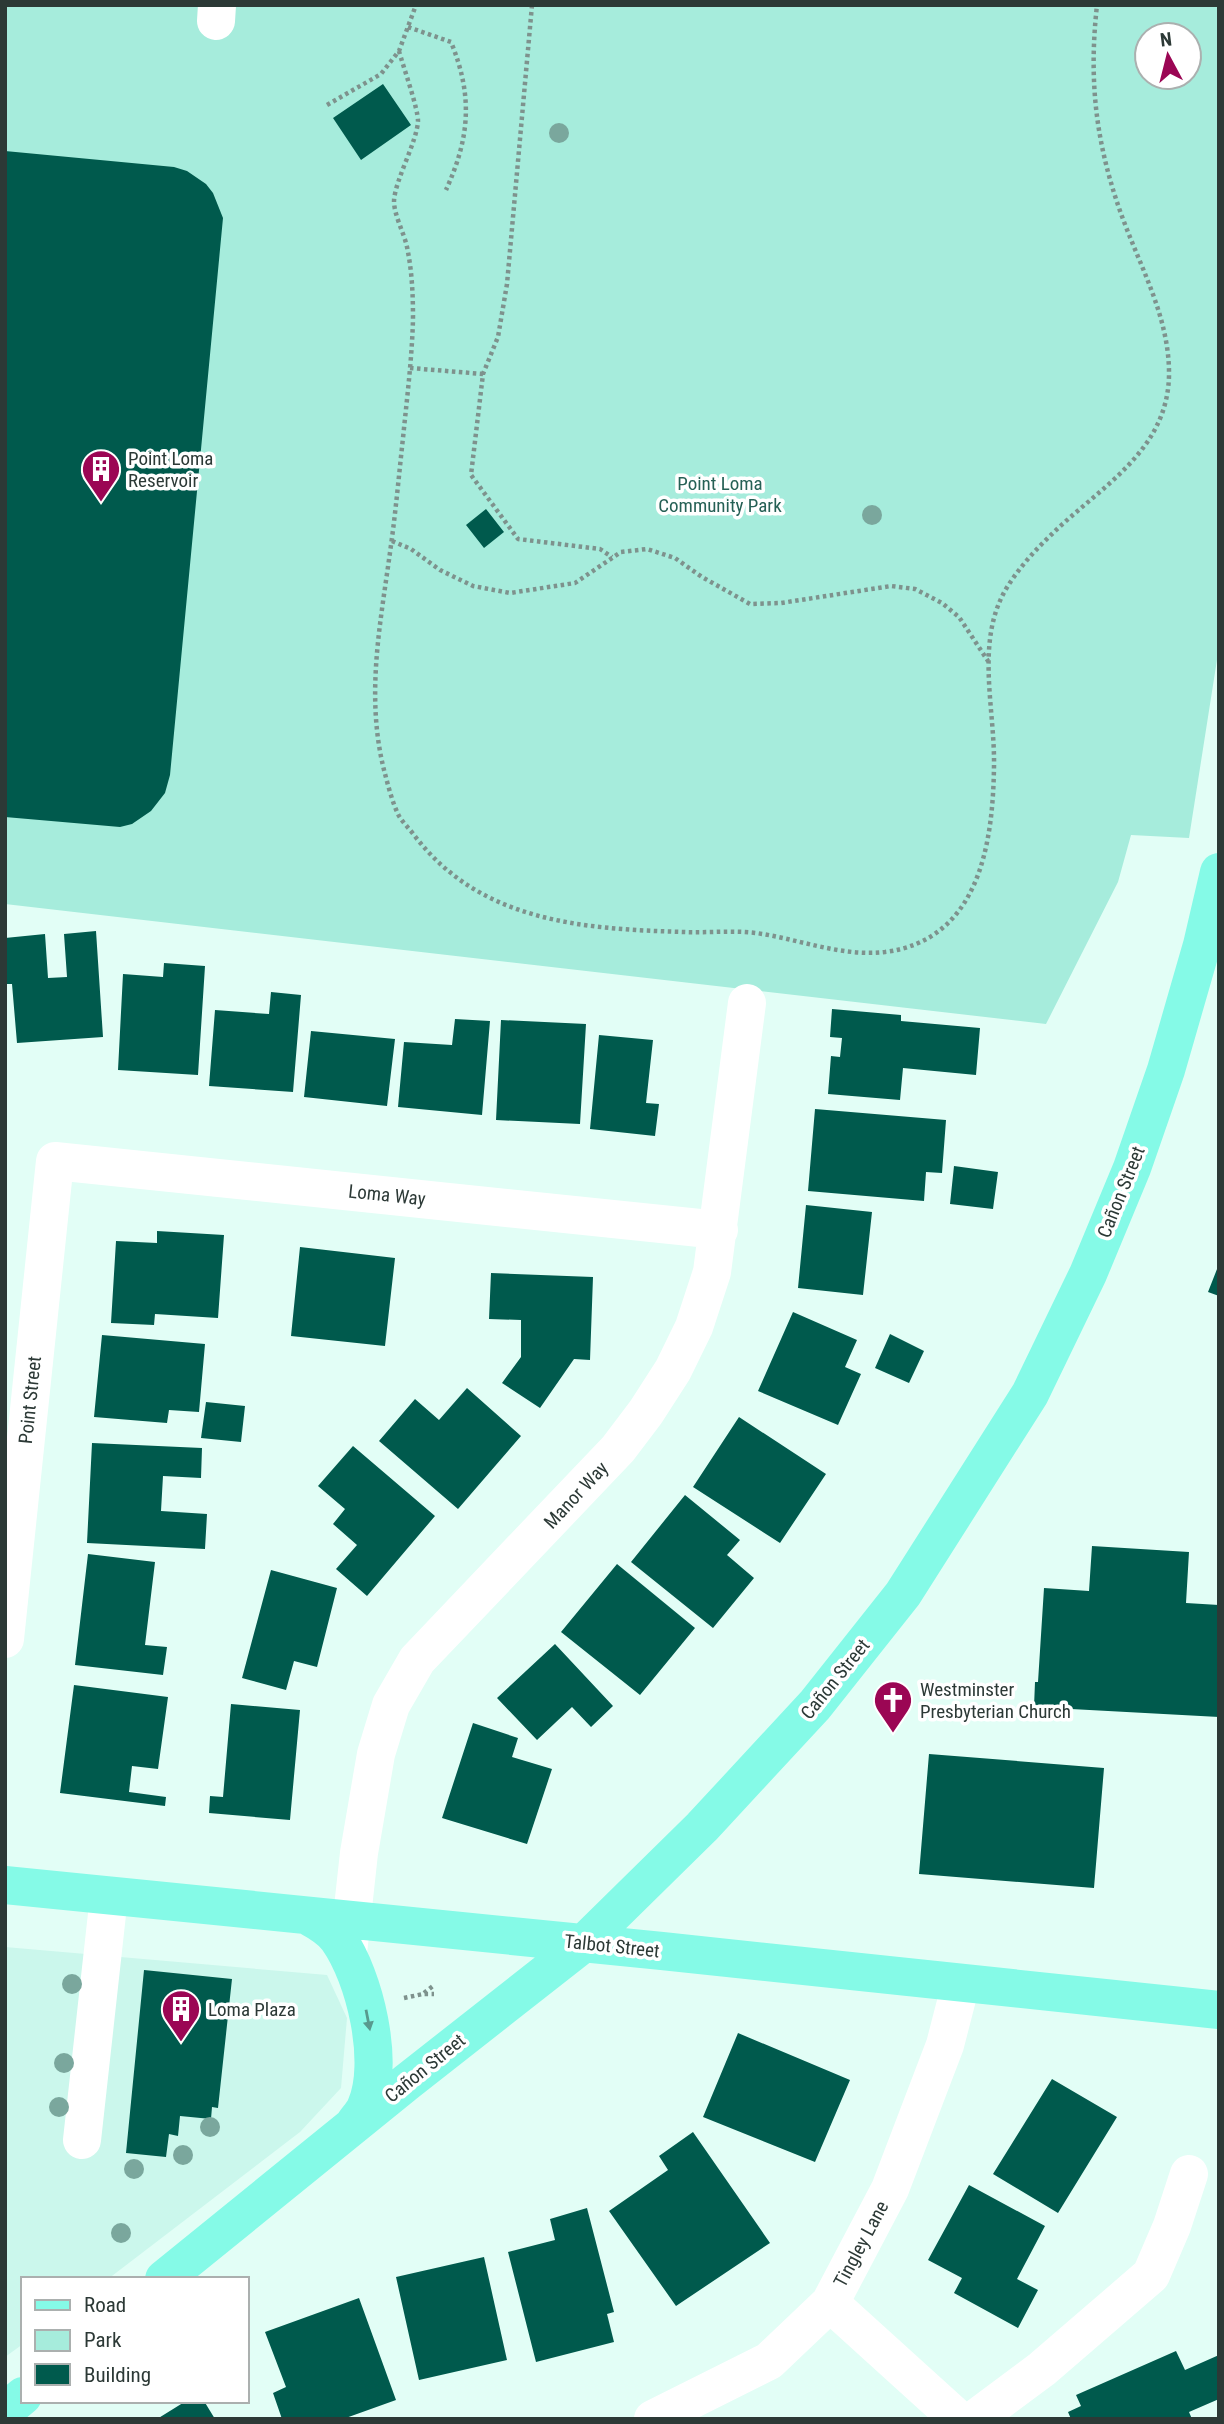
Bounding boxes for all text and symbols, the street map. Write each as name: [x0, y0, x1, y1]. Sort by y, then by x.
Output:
north arrow: [1133, 21, 1203, 91]
text: N: [1159, 27, 1173, 52]
place label: Point Loma Reservoir: [128, 447, 213, 492]
building icon: Point Loma Reservoir: [80, 448, 122, 503]
park label: Point Loma Community Park: [658, 472, 782, 517]
street label: Cañon Street: [1092, 1143, 1150, 1241]
street label: Loma Way: [347, 1180, 427, 1210]
street label: Point Street: [14, 1355, 46, 1445]
street label: Manor Way: [539, 1457, 613, 1533]
street label: Cañon Street: [796, 1634, 874, 1724]
place label: Westminster Presbyterian Church: [920, 1678, 1071, 1723]
church icon: Westminster Presbyterian Church: [872, 1679, 914, 1734]
street label: Talbot Street: [563, 1930, 661, 1962]
building icon: Loma Plaza: [160, 1988, 202, 2043]
place label: Loma Plaza: [208, 1998, 296, 2021]
one-way arrow: [362, 2009, 373, 2031]
street label: Cañon Street: [380, 2029, 470, 2107]
street label: Tingley Lane: [829, 2197, 893, 2291]
legend: [21, 2277, 248, 2403]
text: Road: [84, 2293, 126, 2317]
text: Park: [84, 2328, 122, 2352]
text: Building: [84, 2363, 151, 2387]

